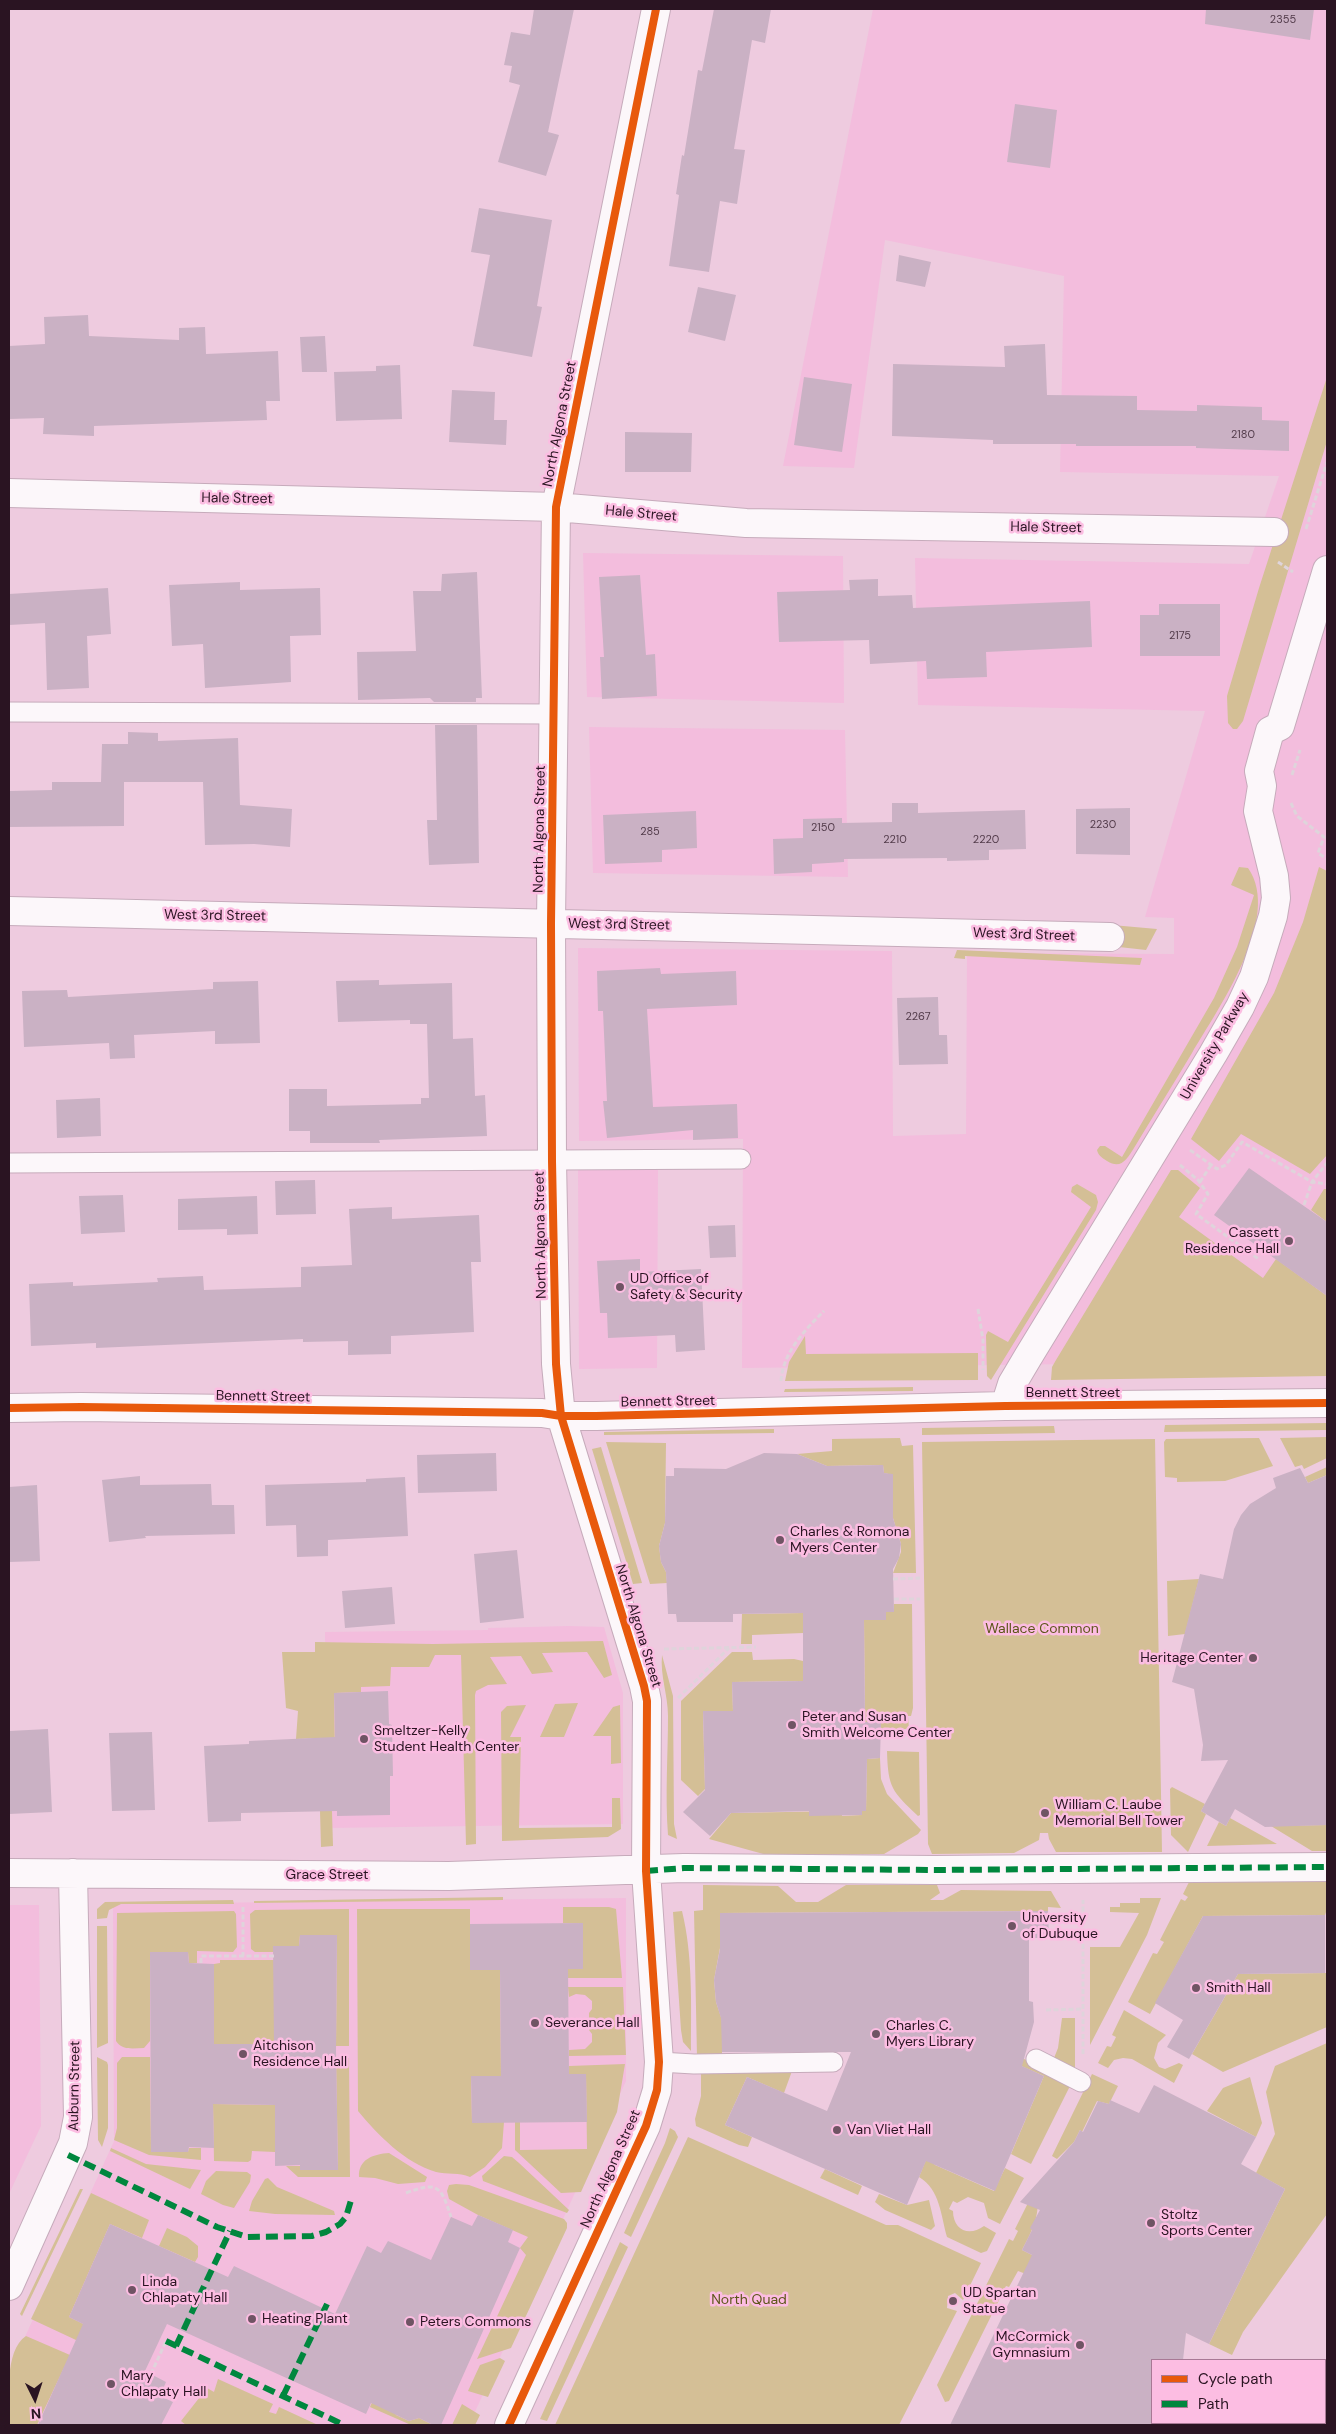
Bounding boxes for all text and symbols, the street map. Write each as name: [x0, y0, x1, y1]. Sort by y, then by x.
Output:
house number: 2355: [1270, 13, 1296, 27]
street label: North Algona Street: [540, 360, 580, 488]
house number: 2180: [1231, 428, 1255, 442]
street label: Hale Street: [201, 490, 273, 508]
street label: Hale Street: [605, 503, 677, 525]
street label: Hale Street: [1010, 519, 1082, 537]
house number: 2175: [1169, 629, 1191, 643]
street label: North Algona Street: [530, 765, 550, 893]
house number: 2230: [1090, 818, 1116, 832]
house number: 2150: [811, 821, 835, 835]
house number: 285: [640, 825, 660, 839]
house number: 2210: [883, 833, 907, 847]
house number: 2220: [973, 833, 999, 847]
street label: West 3rd Street: [164, 907, 266, 925]
street label: West 3rd Street: [568, 916, 670, 934]
street label: West 3rd Street: [973, 925, 1075, 945]
street label: University Parkway: [1177, 989, 1253, 1103]
house number: 2267: [905, 1010, 931, 1024]
street label: North Algona Street: [531, 1171, 551, 1299]
place label: Cassett Residence Hall: [1185, 1225, 1279, 1258]
marker: Cassett Residence Hall: [1283, 1235, 1295, 1247]
place label: UD Office of Safety & Security: [630, 1271, 743, 1304]
marker: UD Office of Safety & Security: [614, 1281, 626, 1293]
street label: Bennett Street: [1026, 1385, 1120, 1401]
street label: Bennett Street: [216, 1388, 310, 1406]
street label: Bennett Street: [621, 1393, 715, 1411]
place label: Charles & Romona Myers Center: [790, 1524, 909, 1556]
marker: Charles & Romona Myers Center: [774, 1534, 786, 1546]
street label: North Algona Street: [611, 1562, 665, 1690]
park label: Wallace Common: [985, 1621, 1099, 1637]
place label: Heritage Center: [1140, 1650, 1243, 1666]
marker: Heritage Center: [1247, 1652, 1259, 1664]
place label: Peter and Susan Smith Welcome Center: [802, 1709, 952, 1741]
marker: Peter and Susan Smith Welcome Center: [786, 1719, 798, 1731]
place label: Smeltzer-Kelly Student Health Center: [374, 1723, 520, 1755]
marker: Smeltzer-Kelly Student Health Center: [358, 1733, 370, 1745]
place label: William C. Laube Memorial Bell Tower: [1055, 1797, 1183, 1830]
marker: William C. Laube Memorial Bell Tower: [1039, 1807, 1051, 1819]
street label: Grace Street: [286, 1867, 368, 1883]
place label: University of Dubuque: [1022, 1910, 1098, 1942]
marker: University of Dubuque: [1006, 1920, 1018, 1932]
place label: Smith Hall: [1206, 1980, 1271, 1996]
marker: Smith Hall: [1190, 1982, 1202, 1994]
place label: Severance Hall: [545, 2015, 640, 2031]
marker: Severance Hall: [529, 2017, 541, 2029]
place label: Charles C. Myers Library: [886, 2018, 974, 2050]
marker: Charles C. Myers Library: [870, 2028, 882, 2040]
place label: Aitchison Residence Hall: [253, 2038, 347, 2070]
street label: Auburn Street: [66, 2041, 84, 2131]
marker: Aitchison Residence Hall: [237, 2048, 249, 2060]
street label: North Algona Street: [577, 2107, 645, 2231]
place label: Van Vliet Hall: [847, 2122, 931, 2138]
marker: Van Vliet Hall: [831, 2124, 843, 2136]
place label: Stoltz Sports Center: [1161, 2207, 1252, 2240]
marker: Stoltz Sports Center: [1145, 2217, 1157, 2229]
place label: Linda Chlapaty Hall: [142, 2274, 227, 2306]
marker: Linda Chlapaty Hall: [126, 2284, 138, 2296]
place label: UD Spartan Statue: [963, 2285, 1036, 2318]
park label: North Quad: [711, 2292, 787, 2308]
marker: UD Spartan Statue: [947, 2295, 959, 2307]
place label: Heating Plant: [262, 2311, 348, 2327]
marker: Heating Plant: [246, 2313, 258, 2325]
place label: Peters Commons: [420, 2314, 531, 2330]
marker: Peters Commons: [404, 2316, 416, 2328]
place label: McCormick Gymnasium: [993, 2329, 1070, 2362]
marker: McCormick Gymnasium: [1074, 2339, 1086, 2351]
legend: [1151, 2359, 1326, 2424]
place label: Mary Chlapaty Hall: [121, 2368, 206, 2400]
text: Cycle path: [1198, 2369, 1273, 2389]
north arrow: [10, 2374, 60, 2424]
marker: Mary Chlapaty Hall: [105, 2378, 117, 2390]
text: Path: [1198, 2394, 1229, 2414]
text: N: [30, 2405, 42, 2423]

